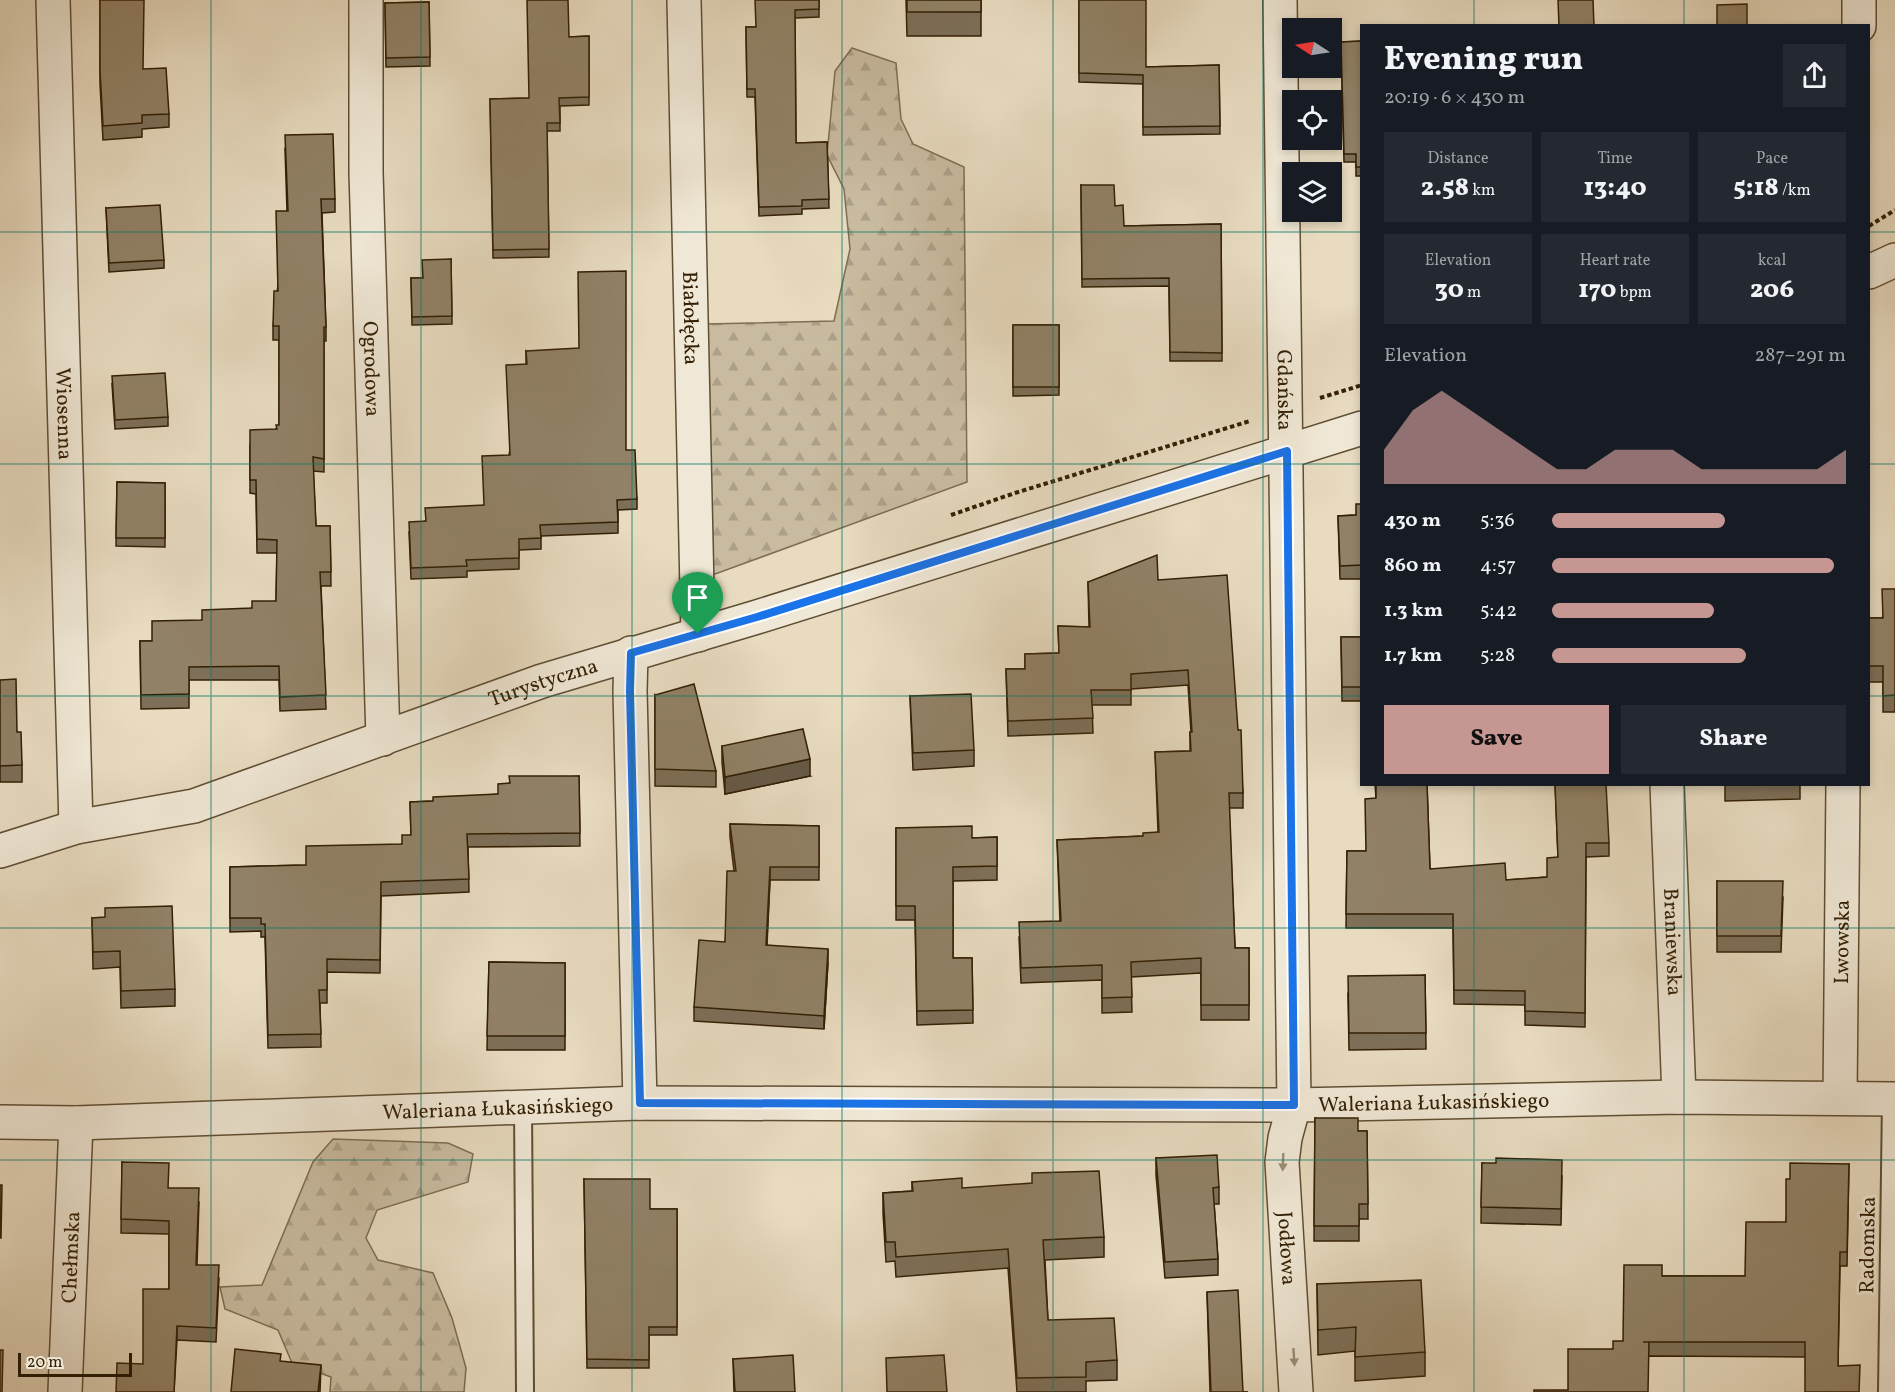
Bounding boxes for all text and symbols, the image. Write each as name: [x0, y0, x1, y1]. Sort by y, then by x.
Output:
north arrow: [1282, 18, 1342, 78]
map controls: [1282, 18, 1342, 222]
text: Evening run: [1384, 38, 1583, 84]
button: share: [1783, 44, 1846, 107]
text: 20:19 · 6 × 430 m: [1384, 84, 1525, 112]
button: locate: [1282, 90, 1342, 150]
text: Distance: [1427, 148, 1489, 170]
text: Time: [1597, 148, 1633, 170]
text: Pace: [1756, 148, 1788, 170]
button: layers: [1282, 162, 1342, 222]
text: 2.58: [1421, 170, 1469, 206]
text: 13:40: [1583, 170, 1647, 206]
text: 5:18: [1733, 170, 1779, 206]
text: km: [1469, 180, 1495, 202]
text: /km: [1779, 180, 1811, 202]
text: Elevation: [1425, 250, 1491, 272]
text: Heart rate: [1580, 250, 1650, 272]
text: kcal: [1758, 250, 1786, 272]
street label: Białołęcka: [674, 271, 705, 365]
text: 30: [1435, 272, 1464, 308]
text: 170: [1578, 272, 1616, 308]
text: 206: [1750, 272, 1794, 308]
text: m: [1464, 282, 1481, 304]
text: bpm: [1616, 282, 1652, 304]
street label: Ogrodowa: [354, 321, 386, 417]
text: Elevation: [1384, 342, 1467, 370]
text: 287–291 m: [1755, 342, 1846, 370]
street label: Gdańska: [1268, 349, 1298, 431]
street label: Wiosenna: [47, 367, 79, 461]
text: 430 m: [1384, 507, 1441, 535]
text: 5:36: [1480, 507, 1515, 535]
text: 860 m: [1384, 552, 1442, 580]
text: 4:57: [1480, 552, 1516, 580]
pin: [672, 572, 723, 634]
icon: arrive: [681, 581, 714, 614]
text: 1.3 km: [1384, 597, 1443, 625]
text: 5:42: [1480, 597, 1517, 625]
text: 1.7 km: [1384, 642, 1442, 670]
text: 5:28: [1480, 642, 1515, 670]
street label: Turystyczna: [485, 652, 602, 715]
button: Save: [1384, 705, 1609, 774]
button: Share: [1621, 705, 1846, 774]
street label: Braniewska: [1655, 887, 1688, 997]
street label: Lwowska: [1828, 900, 1858, 984]
street label: Waleriana Łukasińskiego: [1318, 1087, 1550, 1120]
street label: Waleriana Łukasińskiego: [382, 1091, 614, 1128]
one-way arrow: [1278, 1153, 1288, 1172]
street label: Radomska: [1853, 1196, 1884, 1294]
street label: Chełmska: [56, 1211, 88, 1304]
street label: Jodłowa: [1269, 1211, 1302, 1286]
one-way arrow: [1290, 1347, 1299, 1366]
scale bar: [18, 1350, 132, 1378]
text: 20 m: [27, 1352, 62, 1374]

